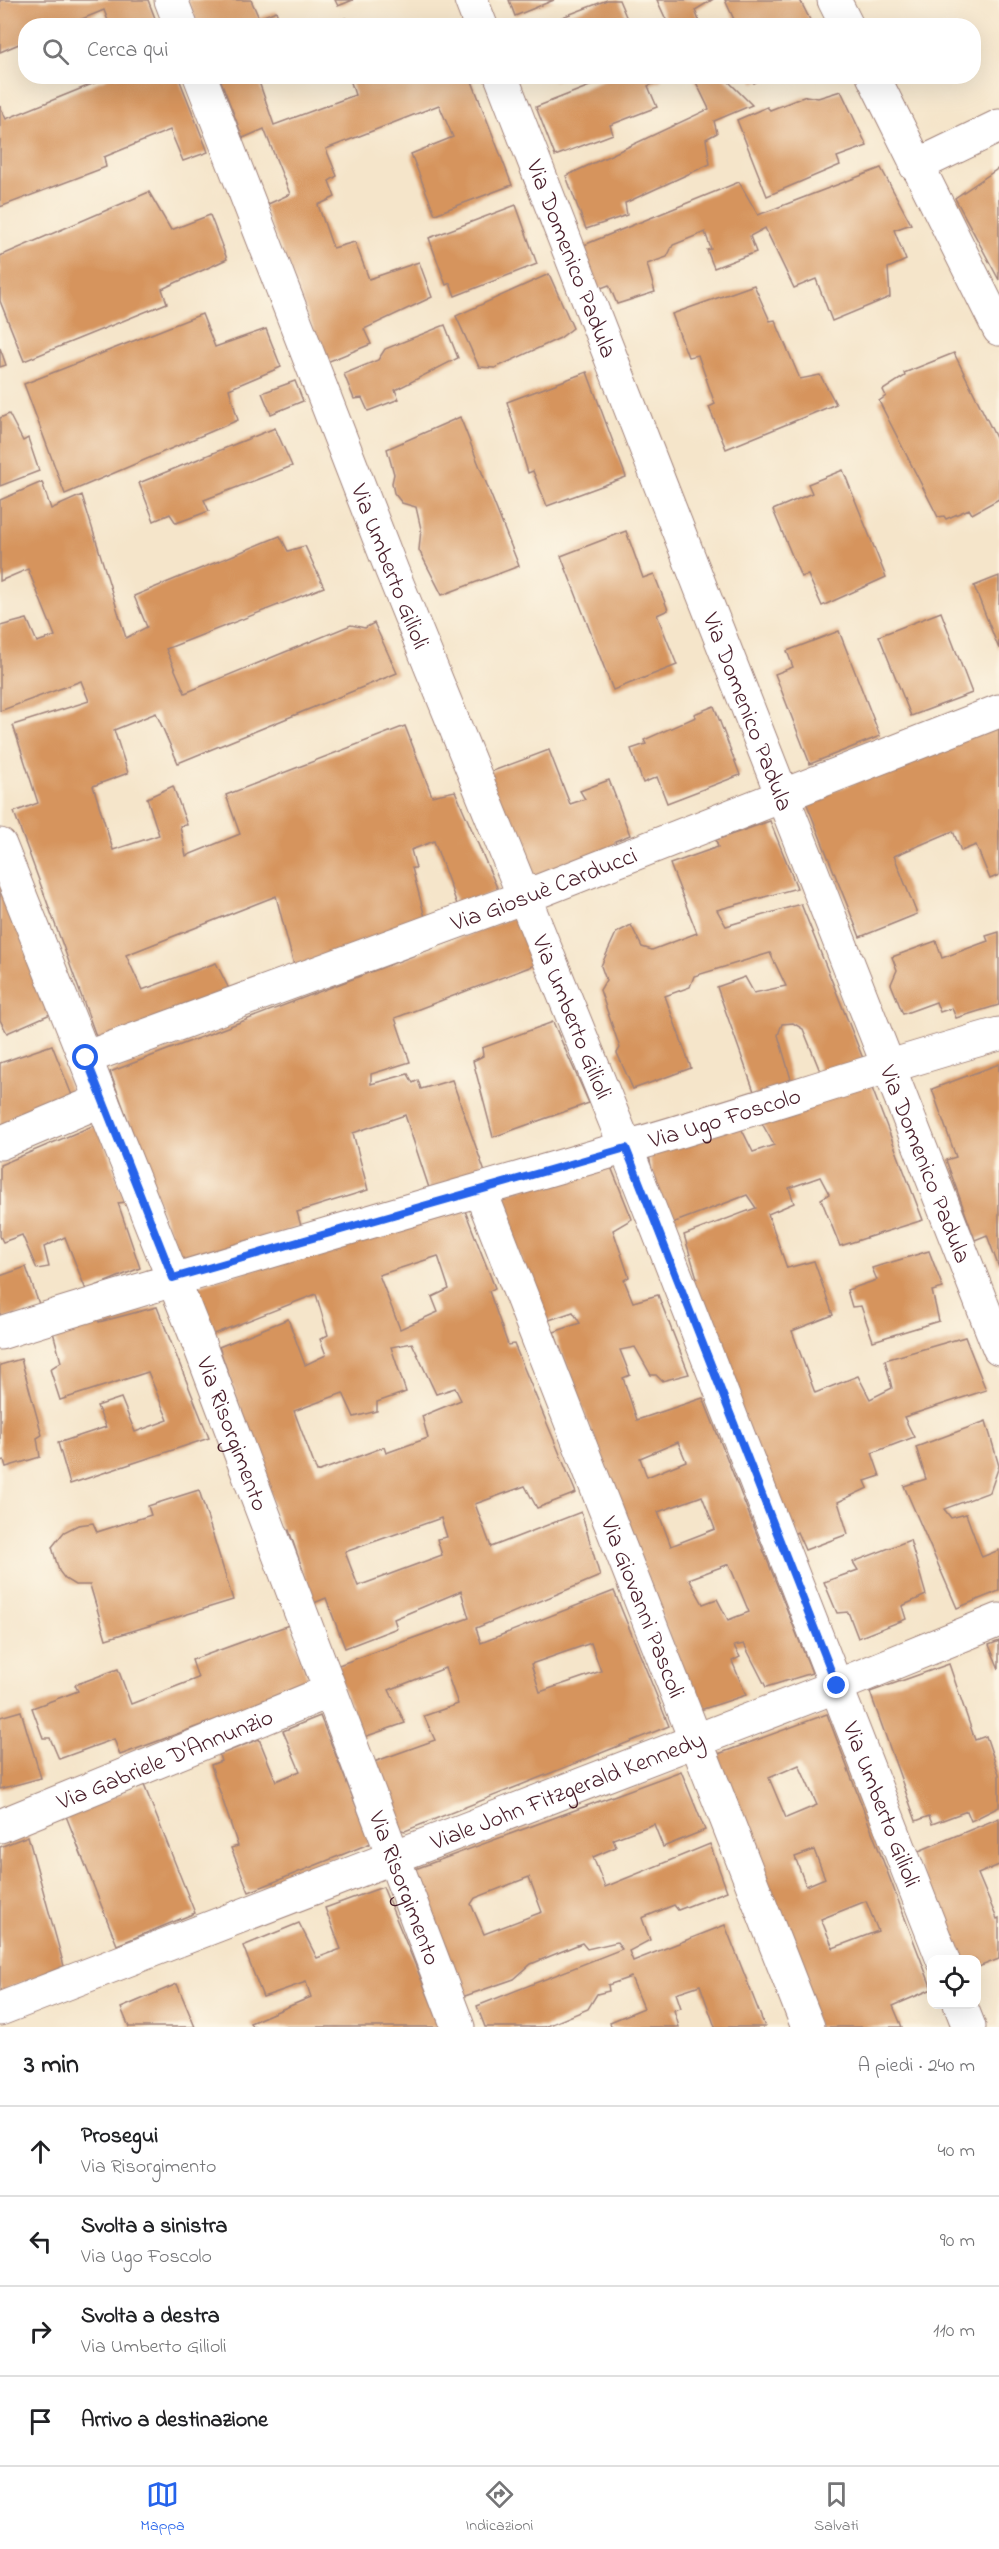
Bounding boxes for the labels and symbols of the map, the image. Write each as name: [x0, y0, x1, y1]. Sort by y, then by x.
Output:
street label: Via Domenico Padula: [515, 154, 624, 364]
street label: Via Umberto Gilioli: [340, 478, 437, 655]
street label: Via Domenico Padula: [691, 607, 801, 817]
street label: Via Giosuè Carducci: [446, 839, 643, 943]
street label: Via Umberto Gilioli: [521, 929, 620, 1105]
route start: [72, 1044, 98, 1070]
street label: Via Domenico Padula: [868, 1060, 979, 1269]
street label: Via Ugo Foscolo: [644, 1080, 806, 1160]
street label: Via Risorgimento: [185, 1351, 276, 1517]
street label: Via Giovanni Pascoli: [589, 1511, 693, 1704]
route end: [823, 1672, 849, 1698]
street label: Via Gabriele D'Annunzio: [51, 1701, 279, 1821]
street label: Via Umberto Gilioli: [831, 1716, 928, 1893]
street label: Viale John Fitzgerald Kennedy: [425, 1724, 710, 1861]
street label: Via Risorgimento: [357, 1806, 448, 1971]

